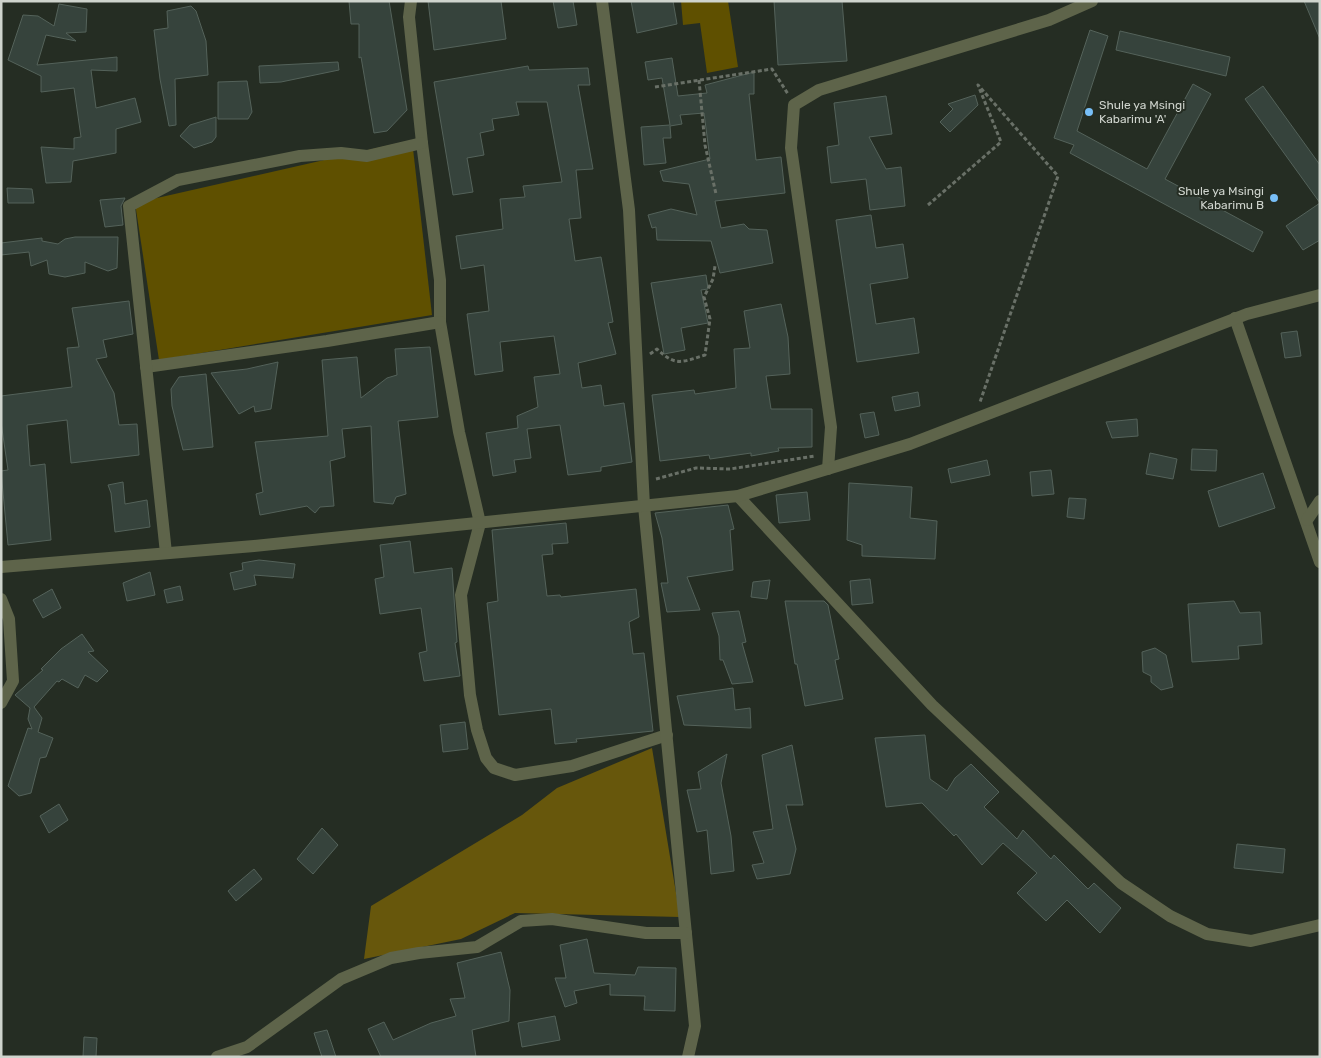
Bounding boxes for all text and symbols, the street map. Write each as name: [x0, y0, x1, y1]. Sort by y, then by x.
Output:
place label: Shule ya Msingi Kabarimu 'A': [1099, 98, 1185, 126]
marker: Shule ya Msingi Kabarimu 'A': [1083, 106, 1095, 118]
place label: Shule ya Msingi Kabarimu B: [1178, 184, 1264, 212]
marker: Shule ya Msingi Kabarimu B: [1268, 192, 1280, 204]

